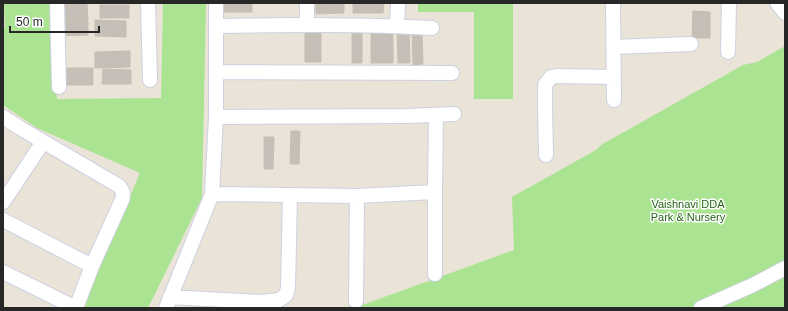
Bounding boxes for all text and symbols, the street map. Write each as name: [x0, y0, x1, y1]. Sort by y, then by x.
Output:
scale bar: [10, 8, 99, 34]
text: 50 m: [16, 15, 43, 29]
park label: Vaishnavi DDA Park & Nursery: [651, 198, 726, 223]

